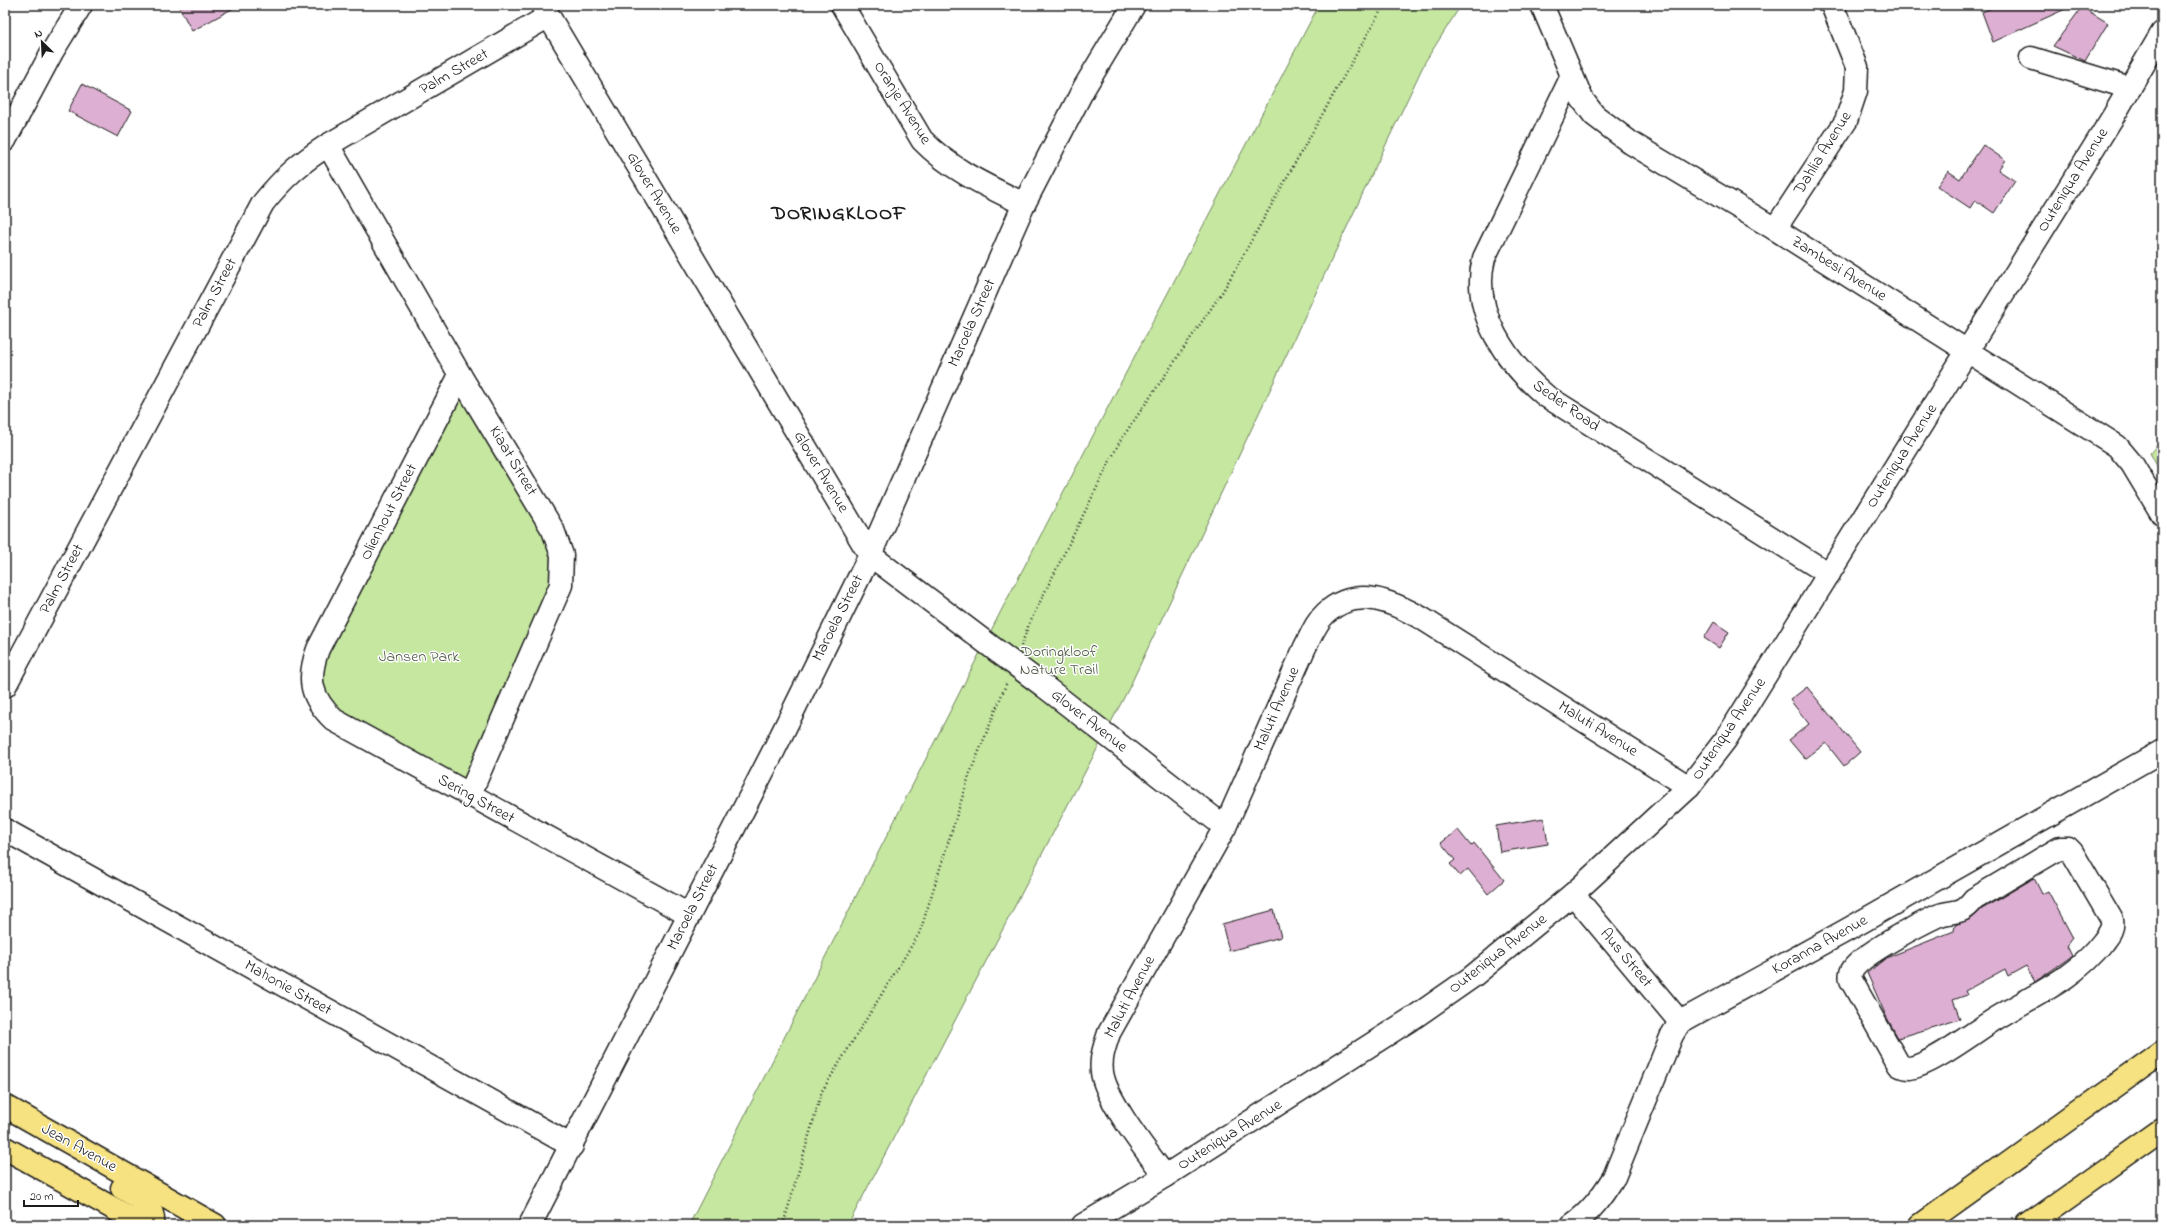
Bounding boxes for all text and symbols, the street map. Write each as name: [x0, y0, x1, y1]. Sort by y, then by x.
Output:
north arrow: [22, 22, 62, 62]
text: N: [32, 25, 45, 43]
street label: Palm Street: [415, 42, 494, 101]
street label: Oranje Avenue: [867, 57, 938, 150]
street label: Dahlia Avenue: [1787, 106, 1859, 200]
street label: Outeniqua Avenue: [2031, 122, 2115, 237]
street label: Glover Avenue: [620, 148, 688, 239]
district label: DORINGKLOOF: [770, 200, 907, 229]
street label: Zambesi Avenue: [1787, 230, 1892, 308]
street label: Palm Street: [186, 253, 244, 332]
street label: Maroela Street: [942, 274, 1002, 371]
street label: Seder Road: [1527, 374, 1605, 438]
street label: Outeniqua Avenue: [1860, 398, 1944, 513]
street label: Kiaat Street: [483, 422, 544, 501]
street label: Glover Avenue: [787, 427, 855, 518]
street label: Olienhout Street: [354, 459, 424, 565]
street label: Palm Street: [33, 539, 91, 618]
street label: Maroela Street: [806, 570, 870, 666]
park label: Doringkloof Nature Trail: [1020, 640, 1099, 682]
park label: Jansen Park: [379, 645, 460, 669]
street label: Maluti Avenue: [1248, 662, 1307, 755]
street label: Outeniqua Avenue: [1686, 672, 1773, 785]
street label: Glover Avenue: [1045, 683, 1133, 759]
street label: Maluti Avenue: [1553, 695, 1643, 764]
street label: Sering Street: [433, 768, 519, 830]
street label: Maroela Street: [661, 859, 725, 955]
street label: Outeniqua Avenue: [1444, 907, 1553, 1000]
street label: Koranna Avenue: [1768, 908, 1873, 981]
street label: Aus Street: [1594, 923, 1659, 994]
street label: Maluti Avenue: [1098, 951, 1162, 1042]
street label: Mahonie Street: [240, 954, 337, 1022]
street label: Outeniqua Avenue: [1173, 1093, 1288, 1177]
street label: Jean Avenue: [37, 1117, 122, 1179]
scale bar: [24, 1182, 78, 1208]
text: 20 m: [30, 1188, 53, 1206]

